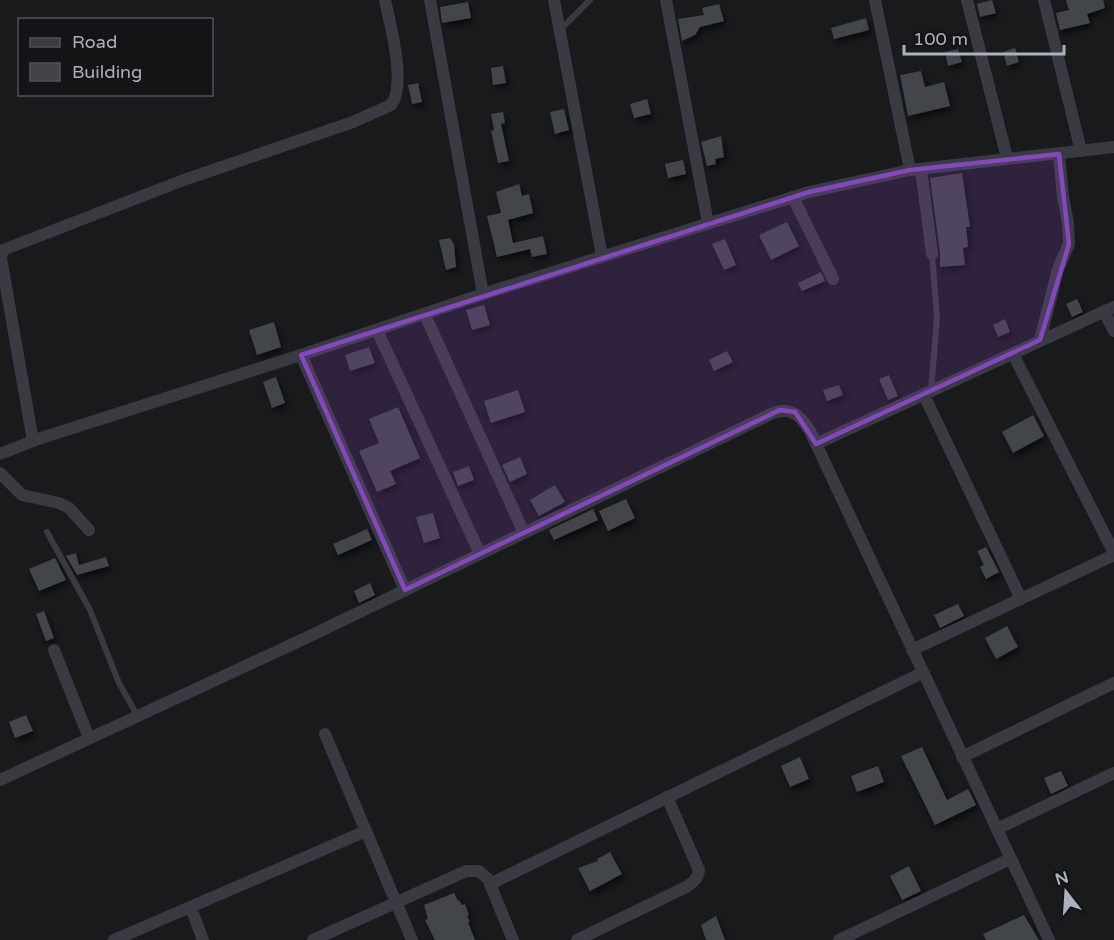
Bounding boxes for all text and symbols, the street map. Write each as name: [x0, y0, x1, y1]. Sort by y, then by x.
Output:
legend: [18, 18, 213, 96]
scale bar: [904, 18, 1064, 56]
text: 100 m: [913, 28, 968, 50]
text: Road: [72, 31, 117, 53]
text: Building: [72, 61, 142, 83]
north arrow: [1036, 862, 1096, 922]
text: N: [1053, 867, 1071, 890]

